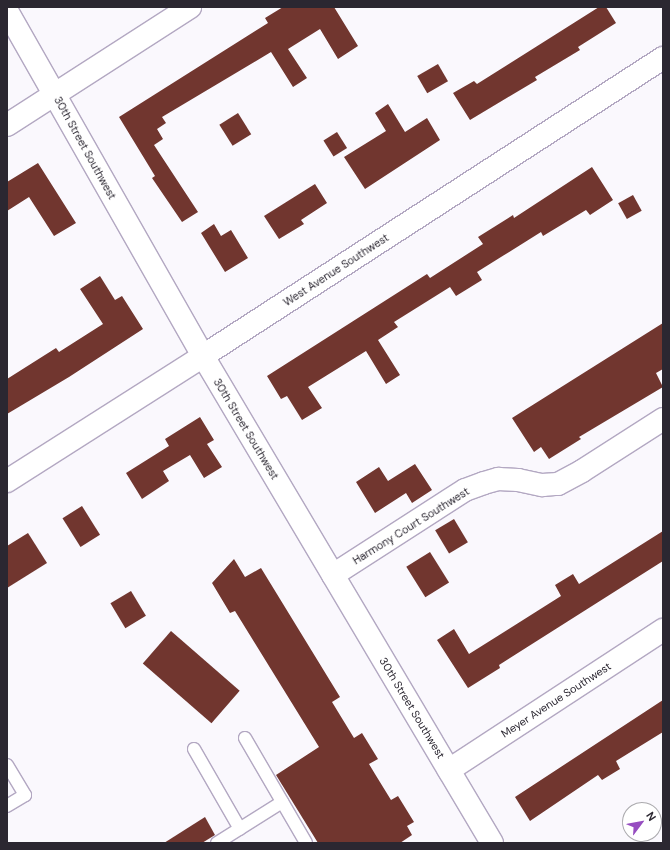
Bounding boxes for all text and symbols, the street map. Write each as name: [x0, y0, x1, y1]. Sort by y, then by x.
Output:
street label: 30th Street Southwest: [51, 94, 119, 202]
street label: West Avenue Southwest: [281, 231, 391, 309]
street label: 30th Street Southwest: [211, 376, 281, 482]
street label: Harmony Court Southwest: [350, 485, 472, 567]
street label: 30th Street Southwest: [377, 655, 447, 761]
street label: Meyer Avenue Southwest: [499, 660, 613, 740]
north arrow: [622, 802, 662, 842]
text: N: [643, 809, 659, 823]

